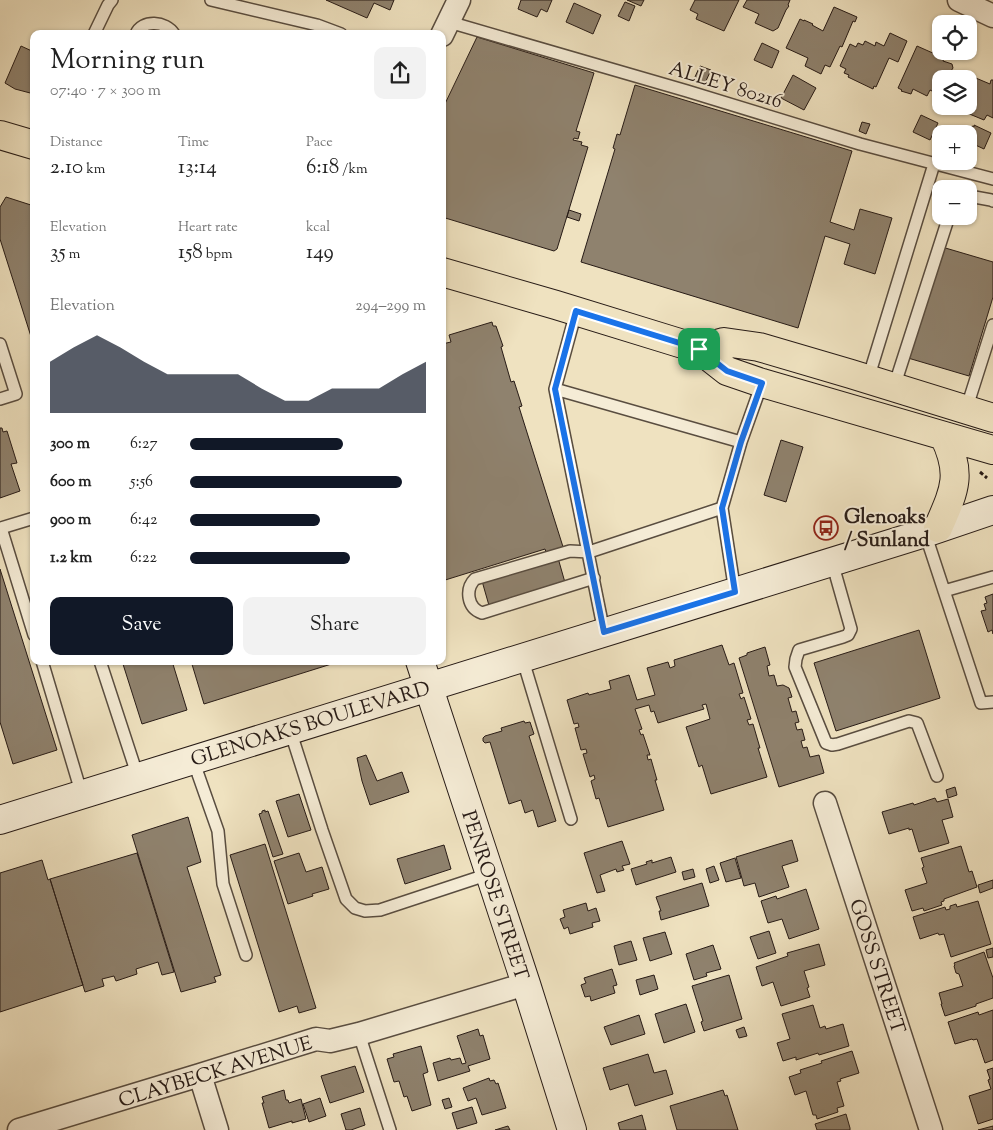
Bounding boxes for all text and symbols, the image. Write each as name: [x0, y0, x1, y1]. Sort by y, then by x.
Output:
map controls: [932, 15, 977, 225]
button: locate: [932, 15, 977, 60]
text: Morning run: [50, 41, 205, 81]
button: share: [374, 47, 426, 99]
street label: ALLEY 80216: [665, 55, 786, 117]
button: layers: [932, 70, 977, 115]
text: 07:40 · 7 × 300 m: [50, 80, 161, 103]
button: +: [932, 125, 977, 170]
text: Distance: [50, 133, 103, 153]
text: Time: [178, 133, 209, 153]
text: Pace: [306, 133, 333, 153]
text: 2.10: [50, 153, 83, 183]
text: 13:14: [178, 153, 217, 183]
text: 6:18: [306, 153, 339, 183]
text: km: [83, 160, 105, 180]
text: /km: [339, 160, 368, 180]
button: −: [932, 180, 977, 225]
text: Elevation: [50, 218, 107, 238]
text: Heart rate: [178, 218, 238, 238]
text: kcal: [306, 218, 330, 238]
text: 35: [50, 238, 66, 268]
text: 158: [178, 238, 203, 268]
text: 149: [306, 238, 334, 268]
text: m: [66, 245, 80, 265]
text: bpm: [203, 245, 233, 265]
text: Elevation: [50, 295, 115, 318]
text: 294–299 m: [355, 295, 426, 318]
pin: [678, 328, 720, 370]
icon: arrive: [685, 335, 713, 363]
text: 300 m: [50, 433, 90, 456]
text: 6:27: [130, 433, 157, 456]
text: 600 m: [50, 471, 92, 494]
text: 5:56: [130, 471, 153, 494]
place label: Glenoaks / Sunland: [844, 504, 930, 556]
text: 900 m: [50, 509, 91, 532]
text: 6:42: [130, 509, 158, 532]
bus stop icon: Glenoaks / Sunland: [813, 515, 839, 541]
text: 1.2 km: [50, 547, 92, 570]
text: 6:22: [130, 547, 157, 570]
button: Save: [50, 597, 233, 655]
button: Share: [243, 597, 426, 655]
street label: GLENOAKS BOULEVARD: [187, 675, 434, 776]
street label: PENROSE STREET: [452, 807, 535, 984]
street label: GOSS STREET: [840, 896, 911, 1038]
street label: CLAYBECK AVENUE: [115, 1030, 316, 1117]

